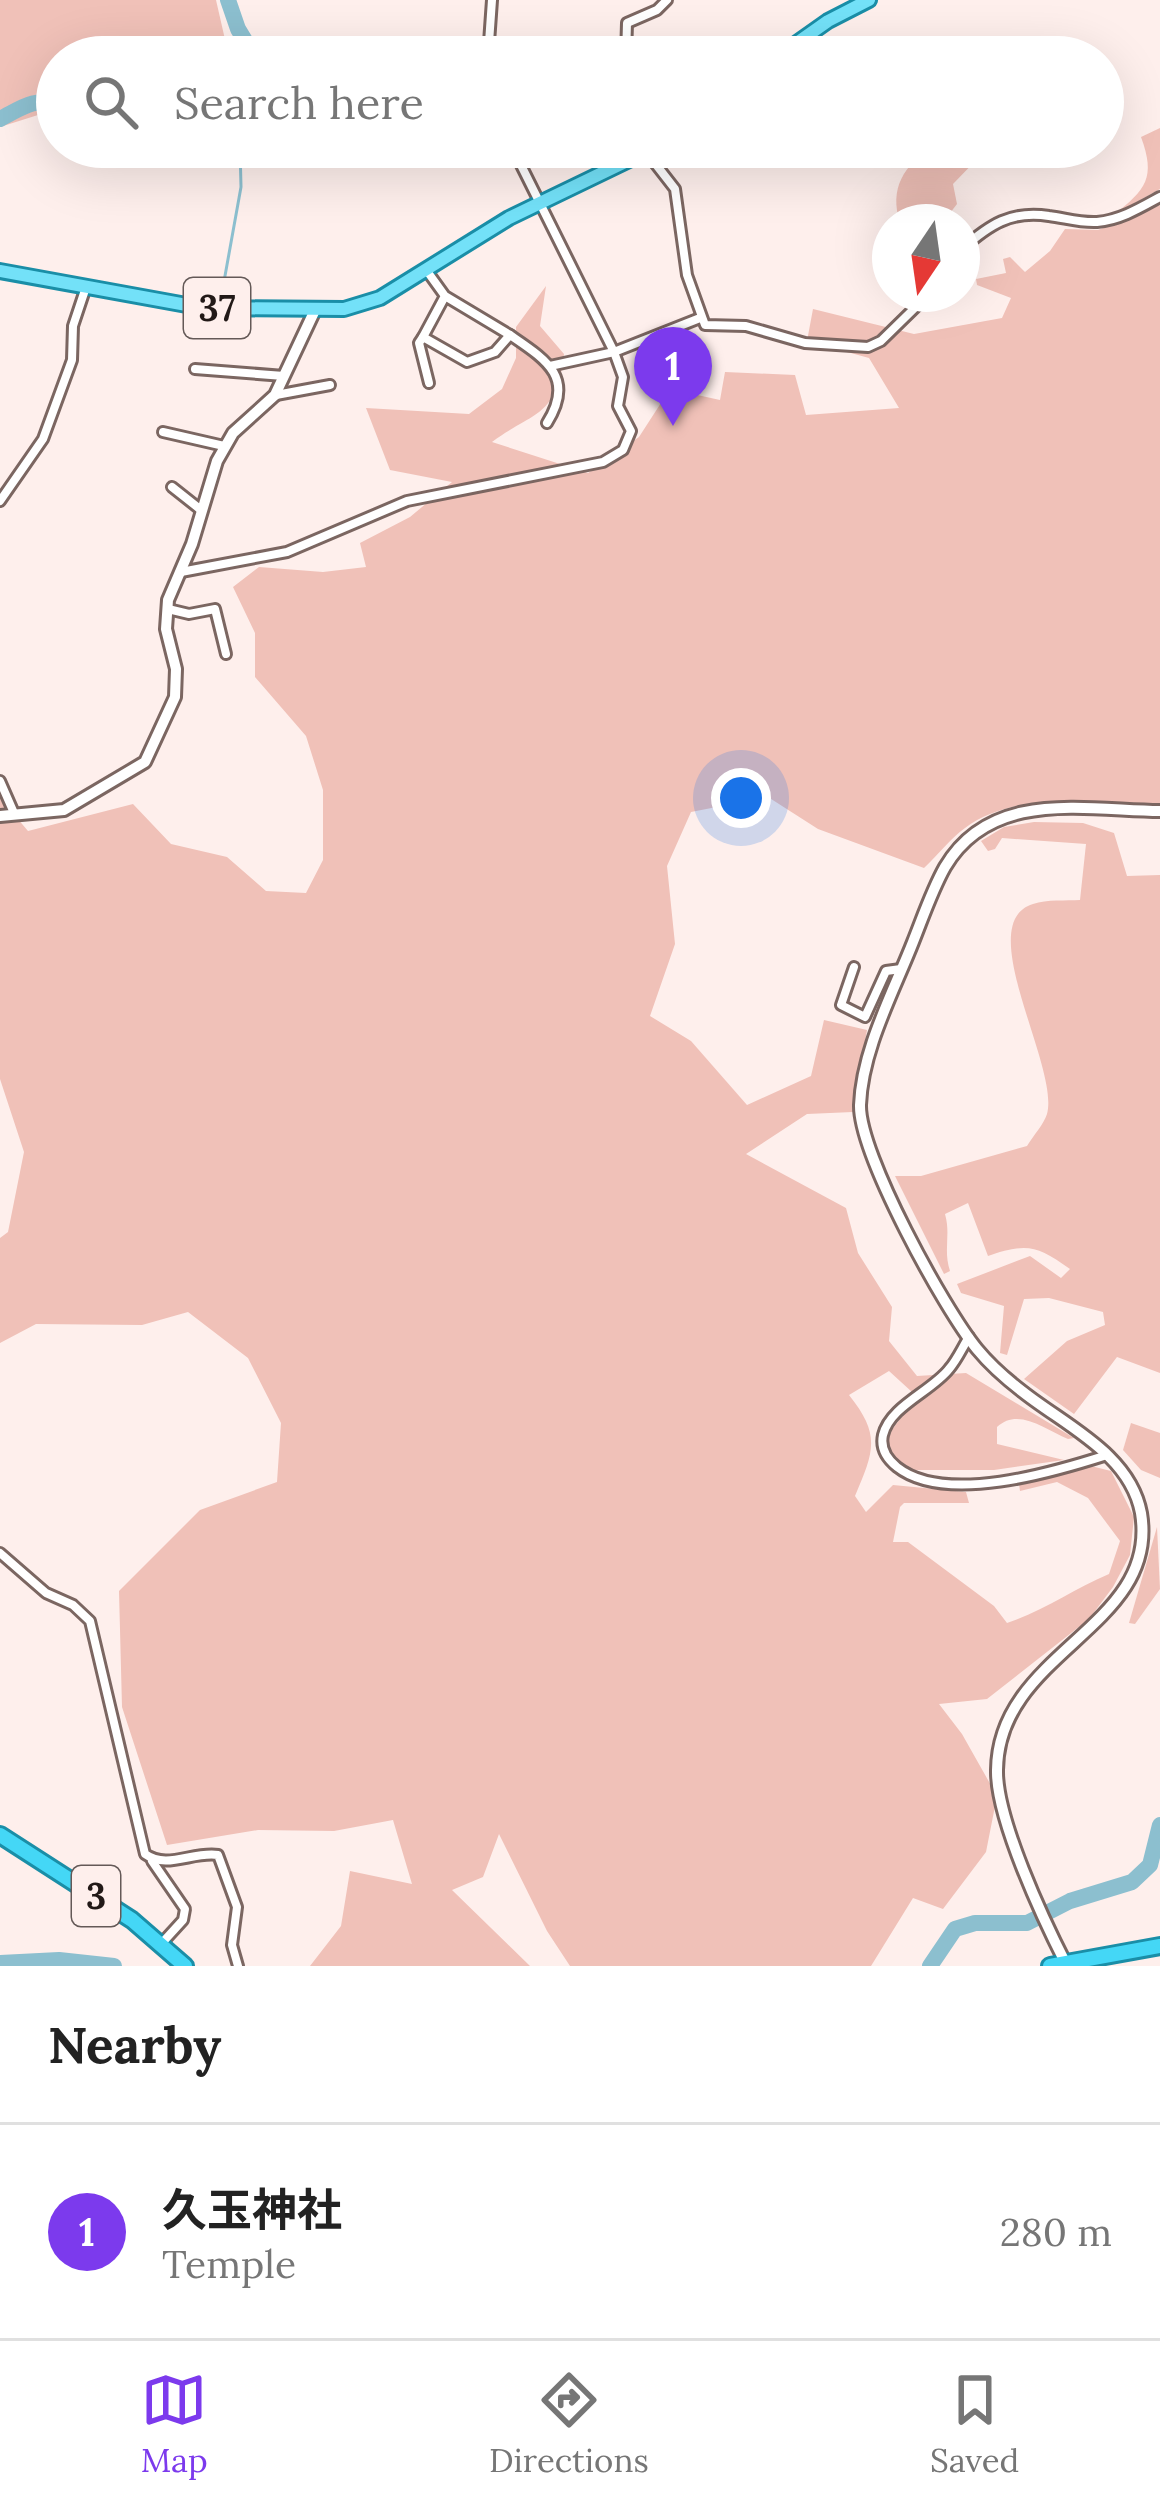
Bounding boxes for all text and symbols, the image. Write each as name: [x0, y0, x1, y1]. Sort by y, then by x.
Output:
search box: [36, 36, 1124, 168]
icon: search: [78, 69, 144, 135]
text: Search here: [174, 74, 424, 131]
north arrow: [872, 204, 980, 312]
road number: 37: [184, 278, 250, 338]
pin: 1: [634, 327, 712, 426]
your location: [711, 768, 771, 828]
road number: 3: [72, 1866, 120, 1926]
text: Nearby: [48, 2012, 221, 2077]
text: 久玉神社: [162, 2181, 342, 2238]
text: 1: [79, 2207, 95, 2257]
text: 280 m: [1000, 2207, 1112, 2257]
text: Temple: [162, 2239, 296, 2289]
tab: Map: [141, 2367, 208, 2481]
tab: Directions: [489, 2367, 649, 2481]
tab: Saved: [930, 2367, 1019, 2481]

